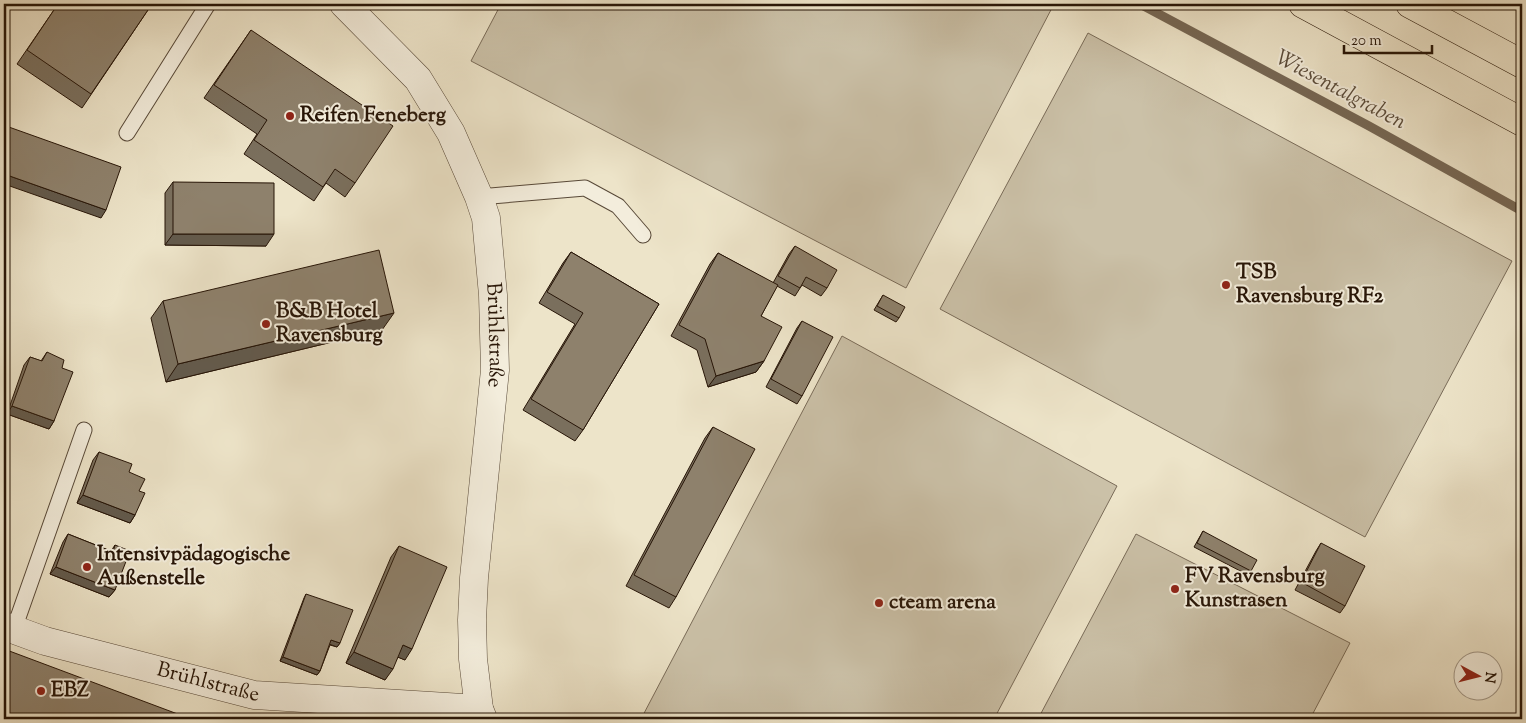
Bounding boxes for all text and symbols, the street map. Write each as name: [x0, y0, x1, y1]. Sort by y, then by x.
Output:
scale bar: [1344, 22, 1431, 54]
text: 20 m: [1351, 31, 1382, 52]
water label: Wiesentalgraben: [1269, 43, 1412, 139]
place label: Reifen Feneberg: [300, 101, 447, 131]
marker: Reifen Feneberg: [284, 110, 296, 122]
place label: TSB Ravensburg RF2: [1236, 258, 1383, 312]
marker: TSB Ravensburg RF2: [1220, 279, 1232, 291]
street label: Brühlstraße: [477, 281, 510, 389]
place label: B&B Hotel Ravensburg: [276, 297, 384, 351]
marker: B&B Hotel Ravensburg: [260, 318, 272, 330]
place label: Intensivpädagogische Außenstelle: [97, 540, 290, 594]
marker: Intensivpädagogische Außenstelle: [81, 561, 93, 573]
place label: FV Ravensburg Kunstrasen: [1185, 562, 1326, 616]
marker: FV Ravensburg Kunstrasen: [1169, 583, 1181, 595]
place label: cteam arena: [889, 588, 996, 618]
marker: cteam arena: [873, 597, 885, 609]
north arrow: [1454, 650, 1504, 700]
street label: Brühlstraße: [153, 655, 260, 710]
text: N: [1478, 671, 1500, 684]
place label: EBZ: [51, 676, 89, 706]
marker: EBZ: [35, 685, 47, 697]

